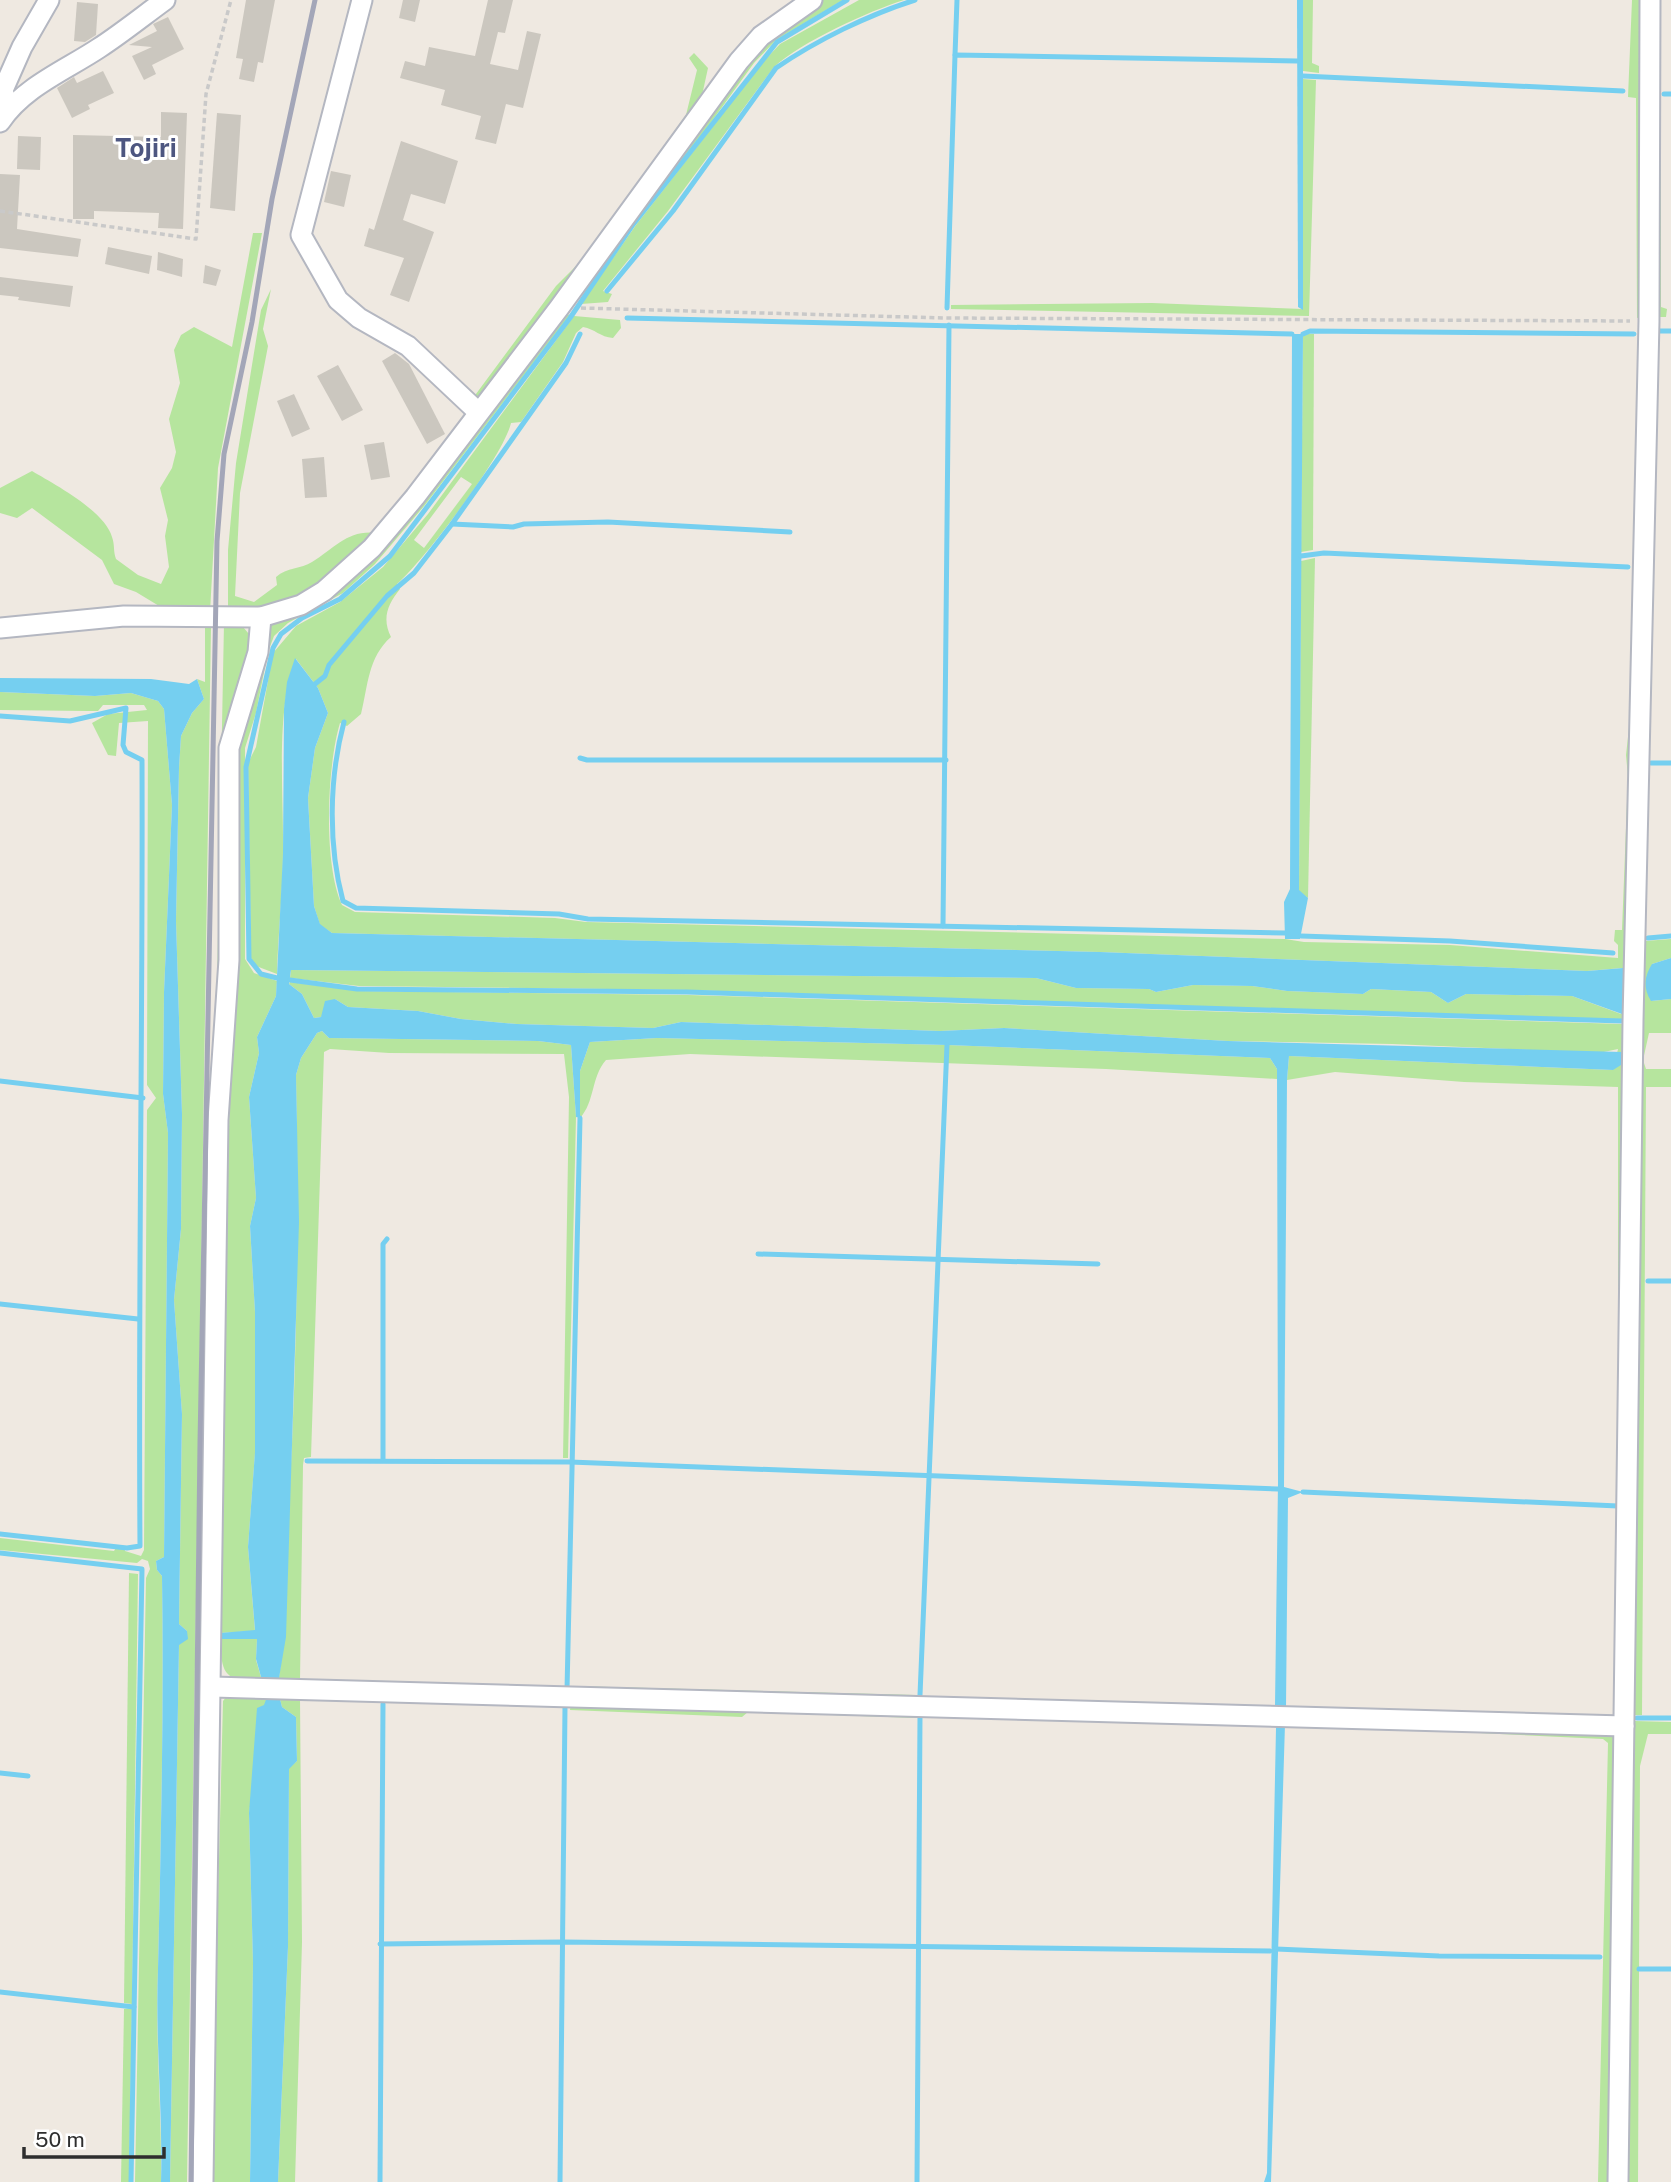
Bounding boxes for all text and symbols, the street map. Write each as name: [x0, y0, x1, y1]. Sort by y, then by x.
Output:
district label: Tojiri: [115, 132, 177, 163]
scale bar: [24, 2116, 164, 2160]
text: 50 m: [35, 2127, 85, 2152]

